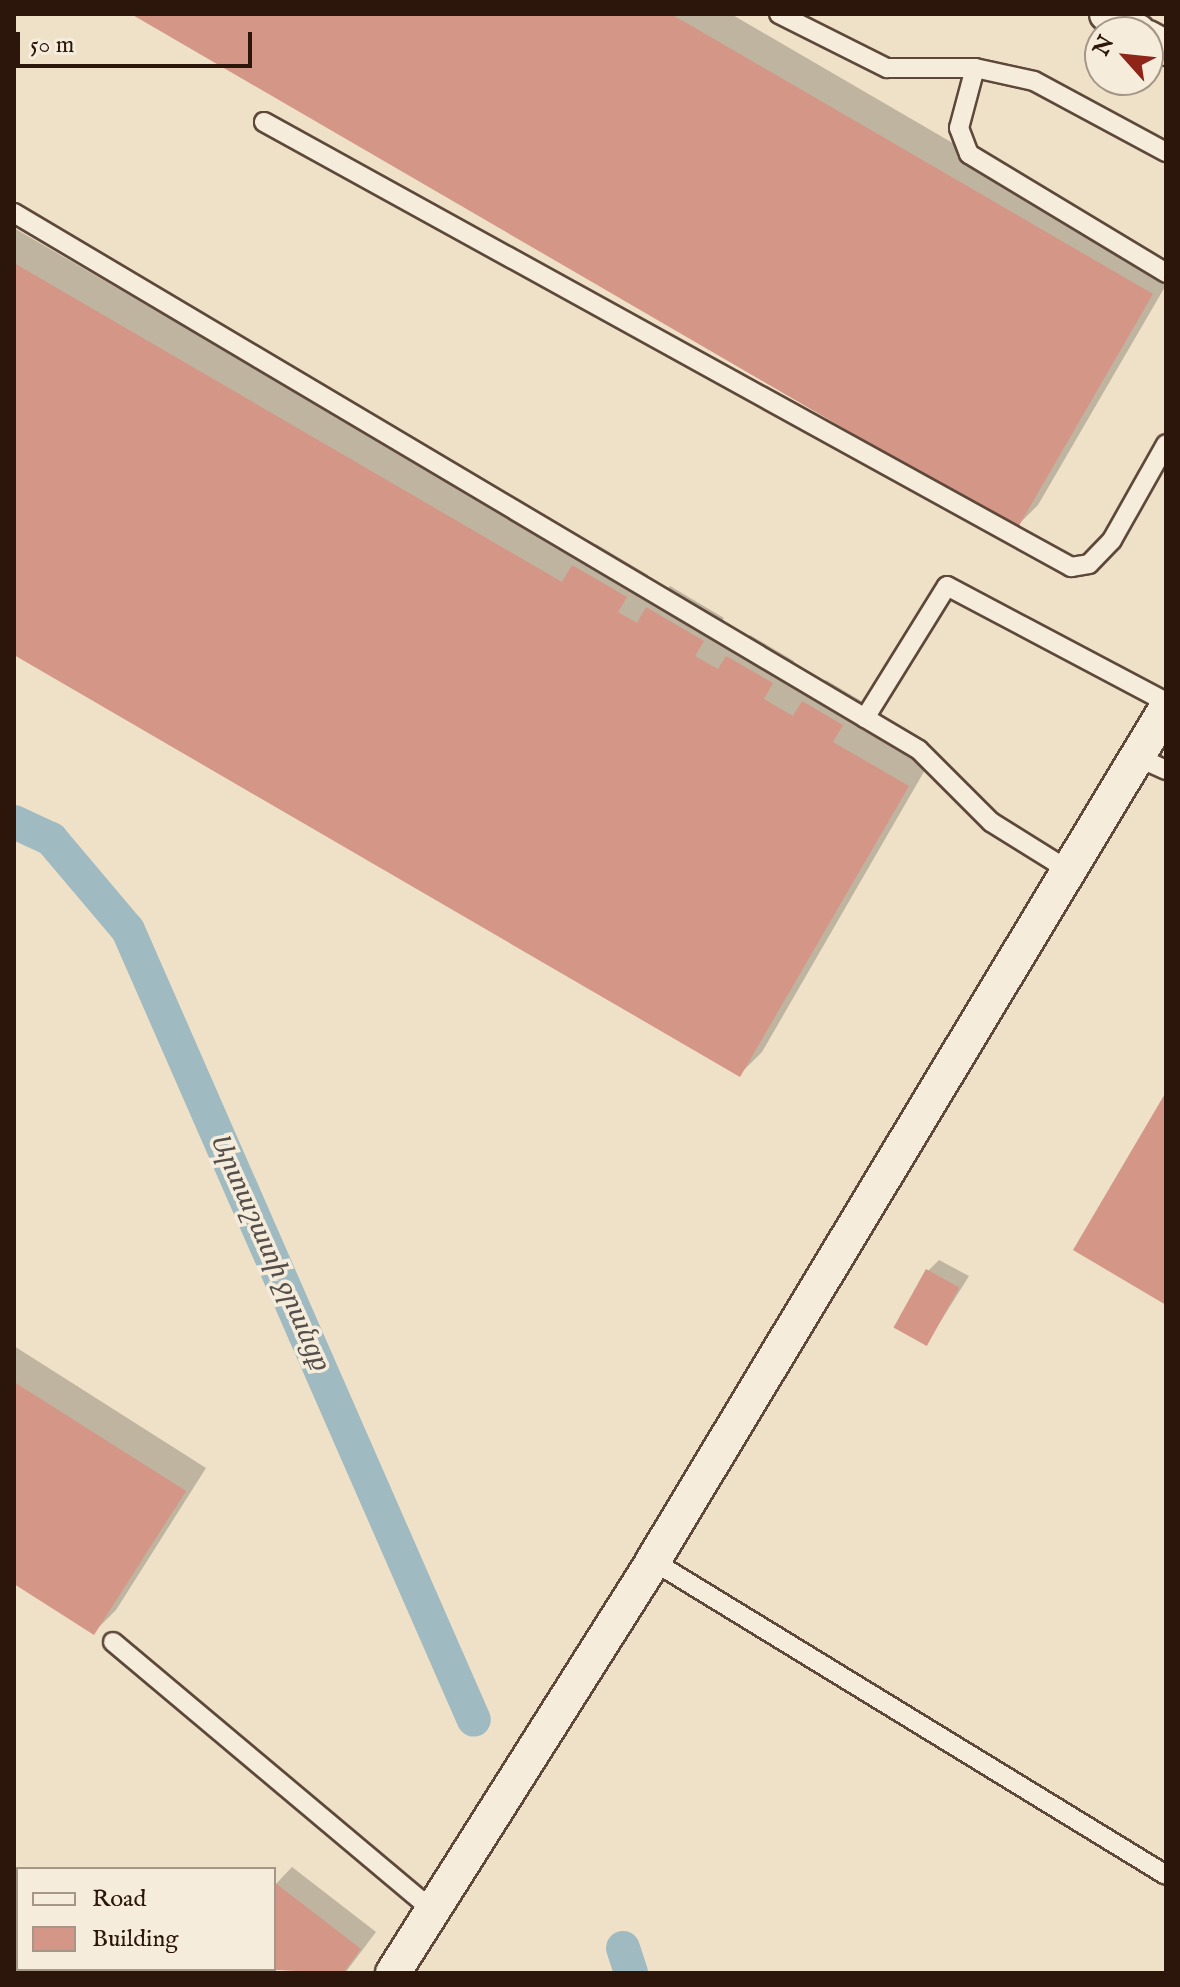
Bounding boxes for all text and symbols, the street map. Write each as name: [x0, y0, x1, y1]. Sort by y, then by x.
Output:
scale bar: [20, 16, 256, 66]
north arrow: [1084, 16, 1164, 96]
text: 50 m: [30, 30, 74, 61]
text: N: [1088, 31, 1121, 61]
water label: Արտաշատի ջրանցք: [203, 1129, 335, 1375]
legend: [16, 1867, 276, 1971]
text: Road: [92, 1884, 146, 1915]
text: Building: [92, 1924, 178, 1955]

